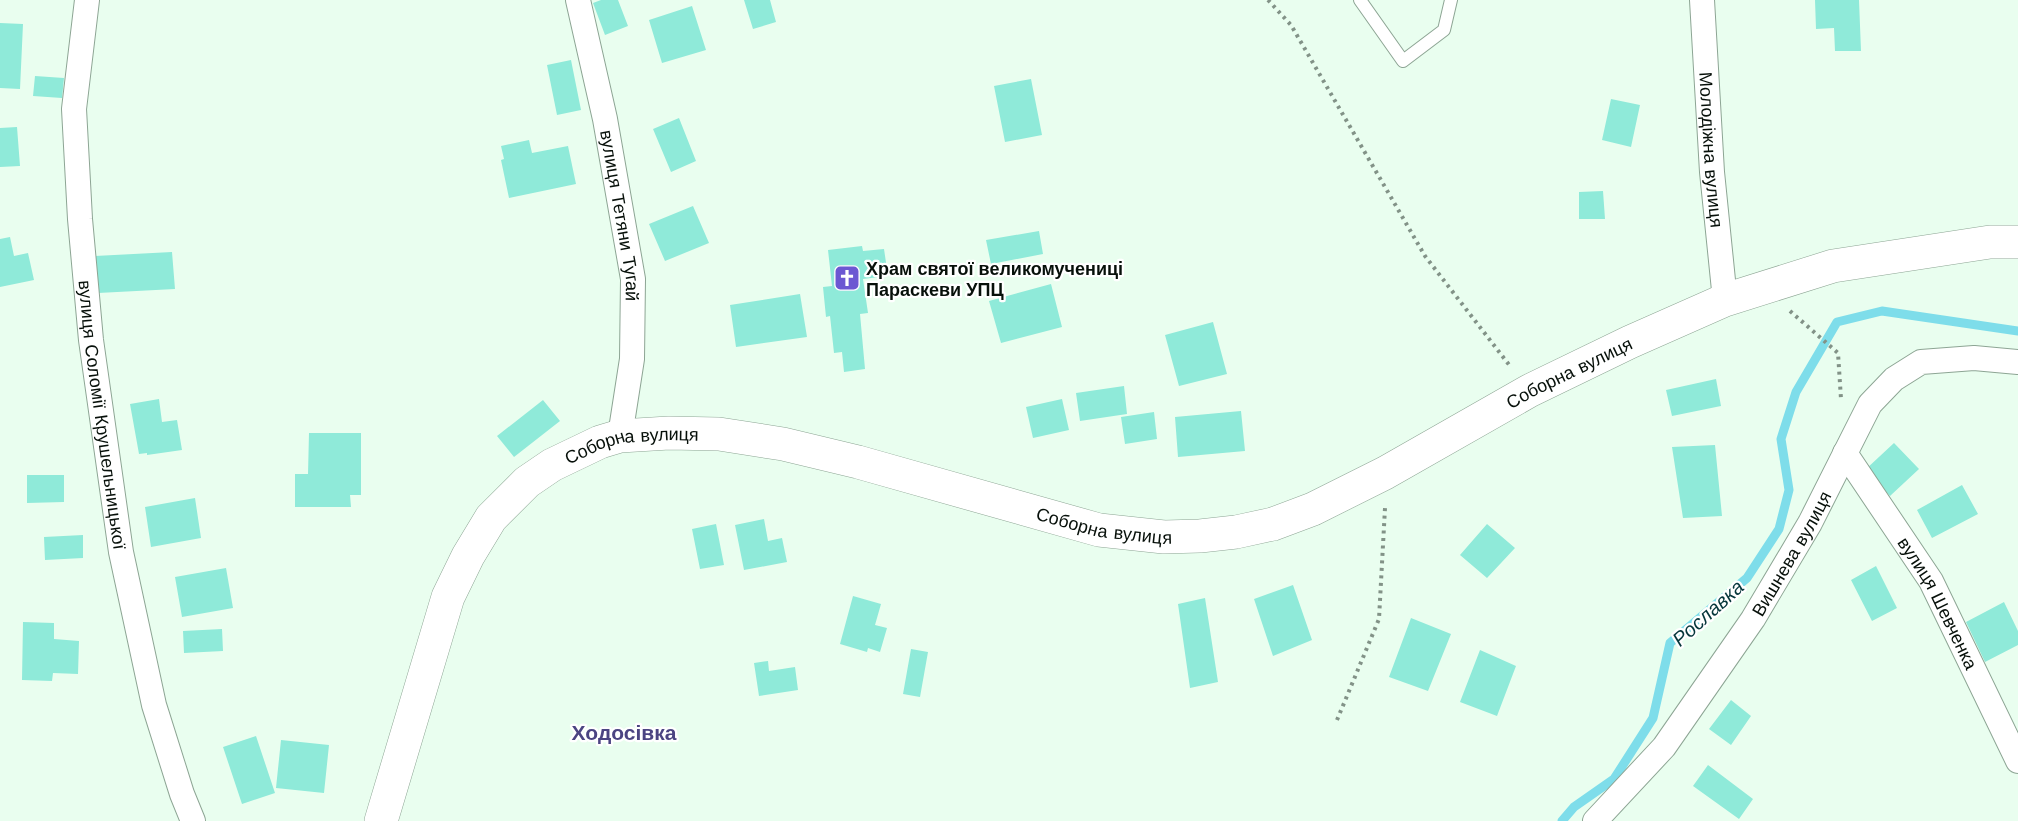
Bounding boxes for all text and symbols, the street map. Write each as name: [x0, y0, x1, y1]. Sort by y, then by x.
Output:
street label: Молодіжна вулиця: [1696, 71, 1728, 229]
street label: вулиця Тетяни Тугай: [597, 128, 644, 301]
place label: Храм святої великомучениці Параскеви УПЦ: [866, 258, 1123, 300]
church icon: Храм святої великомучениці Параскеви УПЦ: [832, 263, 862, 293]
street label: вулиця Соломії Крушельницької: [75, 279, 131, 551]
street label: Соборна вулиця: [1502, 332, 1635, 412]
street label: Соборна вулиця: [561, 422, 699, 468]
street label: Вишнева вулиця: [1747, 487, 1835, 619]
street label: Соборна вулиця: [1034, 502, 1172, 548]
street label: вулиця Шевченка: [1894, 533, 1983, 673]
water label: Рославка: [1667, 575, 1749, 651]
district label: Ходосівка: [572, 720, 677, 745]

